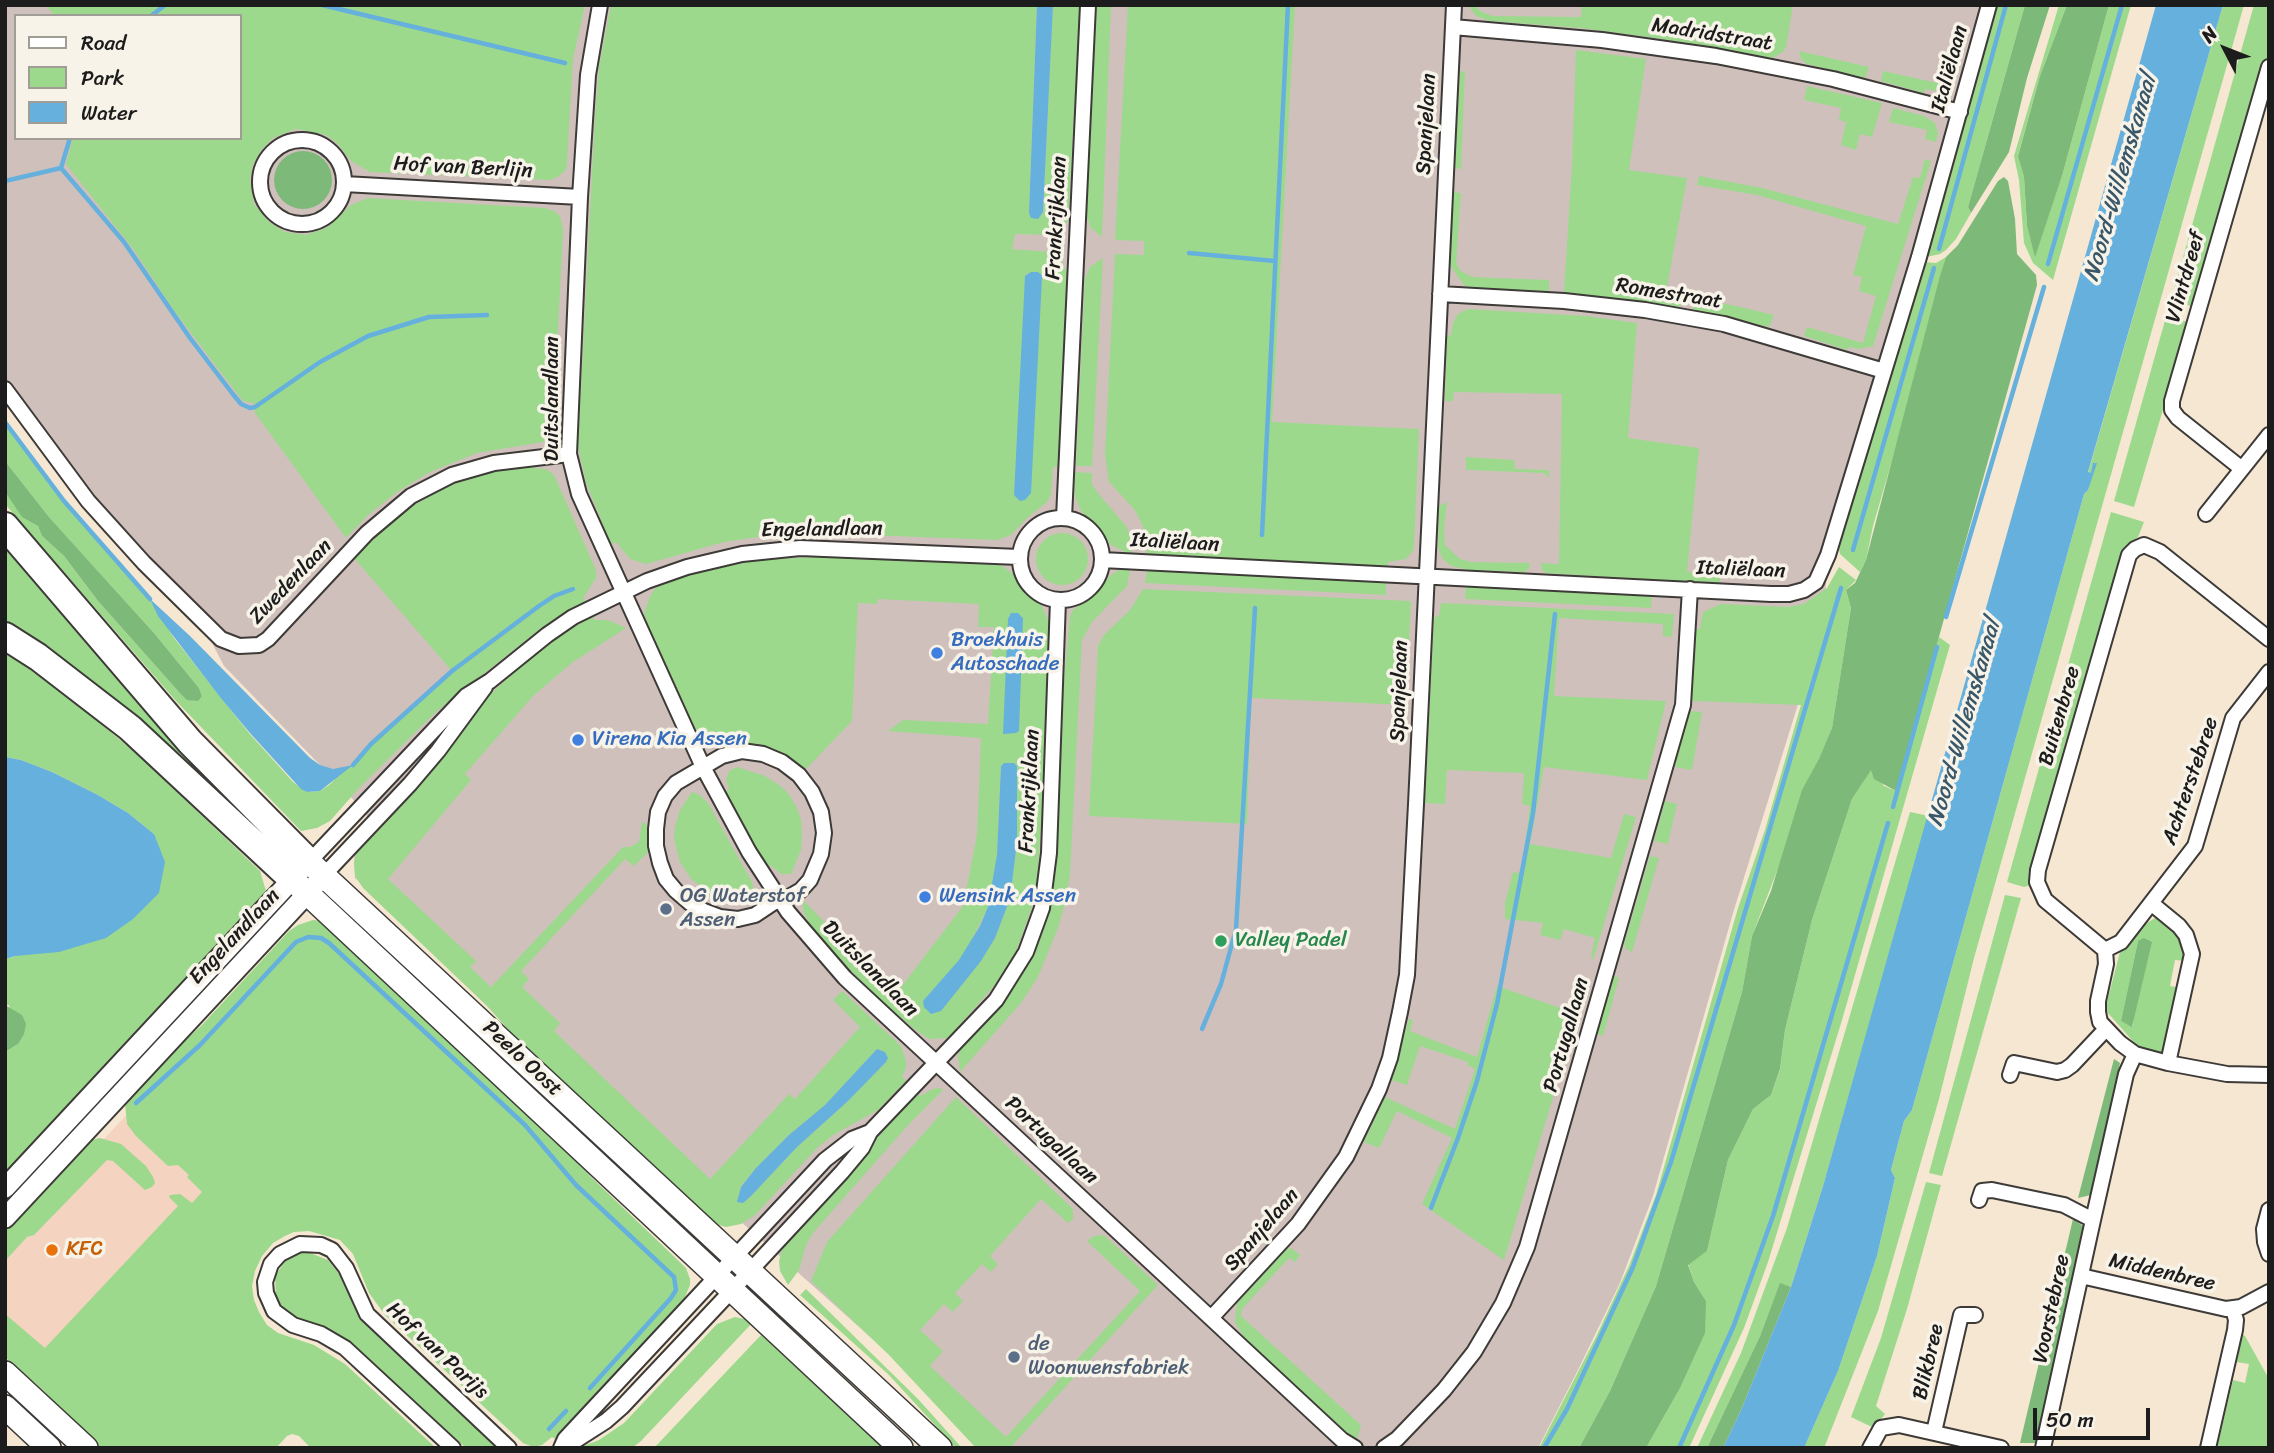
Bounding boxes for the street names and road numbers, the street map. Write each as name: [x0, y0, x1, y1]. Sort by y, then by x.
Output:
street label: Madridstraat: [1650, 13, 1774, 57]
street label: Italiëlaan: [1926, 23, 1974, 115]
street label: Spanjelaan: [1412, 73, 1442, 175]
street label: Hof van Berlijn: [393, 152, 533, 184]
street label: Frankrijklaan: [1041, 156, 1073, 280]
street label: Vlintdreef: [2161, 228, 2211, 326]
street label: Romestraat: [1614, 273, 1724, 315]
street label: Duitslandlaan: [540, 336, 566, 462]
street label: Engelandlaan: [761, 516, 883, 544]
street label: Italiëlaan: [1130, 528, 1220, 558]
street label: Zwedenlaan: [244, 534, 338, 630]
street label: Italiëlaan: [1696, 556, 1786, 584]
street label: Spanjelaan: [1386, 640, 1414, 742]
street label: Buitenbree: [2034, 663, 2086, 769]
street label: Achterstebree: [2157, 714, 2225, 848]
street label: Frankrijklaan: [1014, 729, 1046, 853]
street label: Engelandlaan: [184, 884, 286, 990]
street label: Duitslandlaan: [817, 916, 923, 1022]
street label: Portugallaan: [1539, 975, 1595, 1095]
street label: Peelo Oost: [477, 1016, 567, 1102]
street label: Portugallaan: [999, 1092, 1103, 1190]
street label: Spanjelaan: [1219, 1183, 1305, 1277]
street label: Middenbree: [2106, 1249, 2218, 1297]
street label: Voorstebree: [2028, 1252, 2076, 1366]
street label: Hof van Parijs: [381, 1297, 493, 1405]
street label: Blikbree: [1908, 1322, 1950, 1402]

